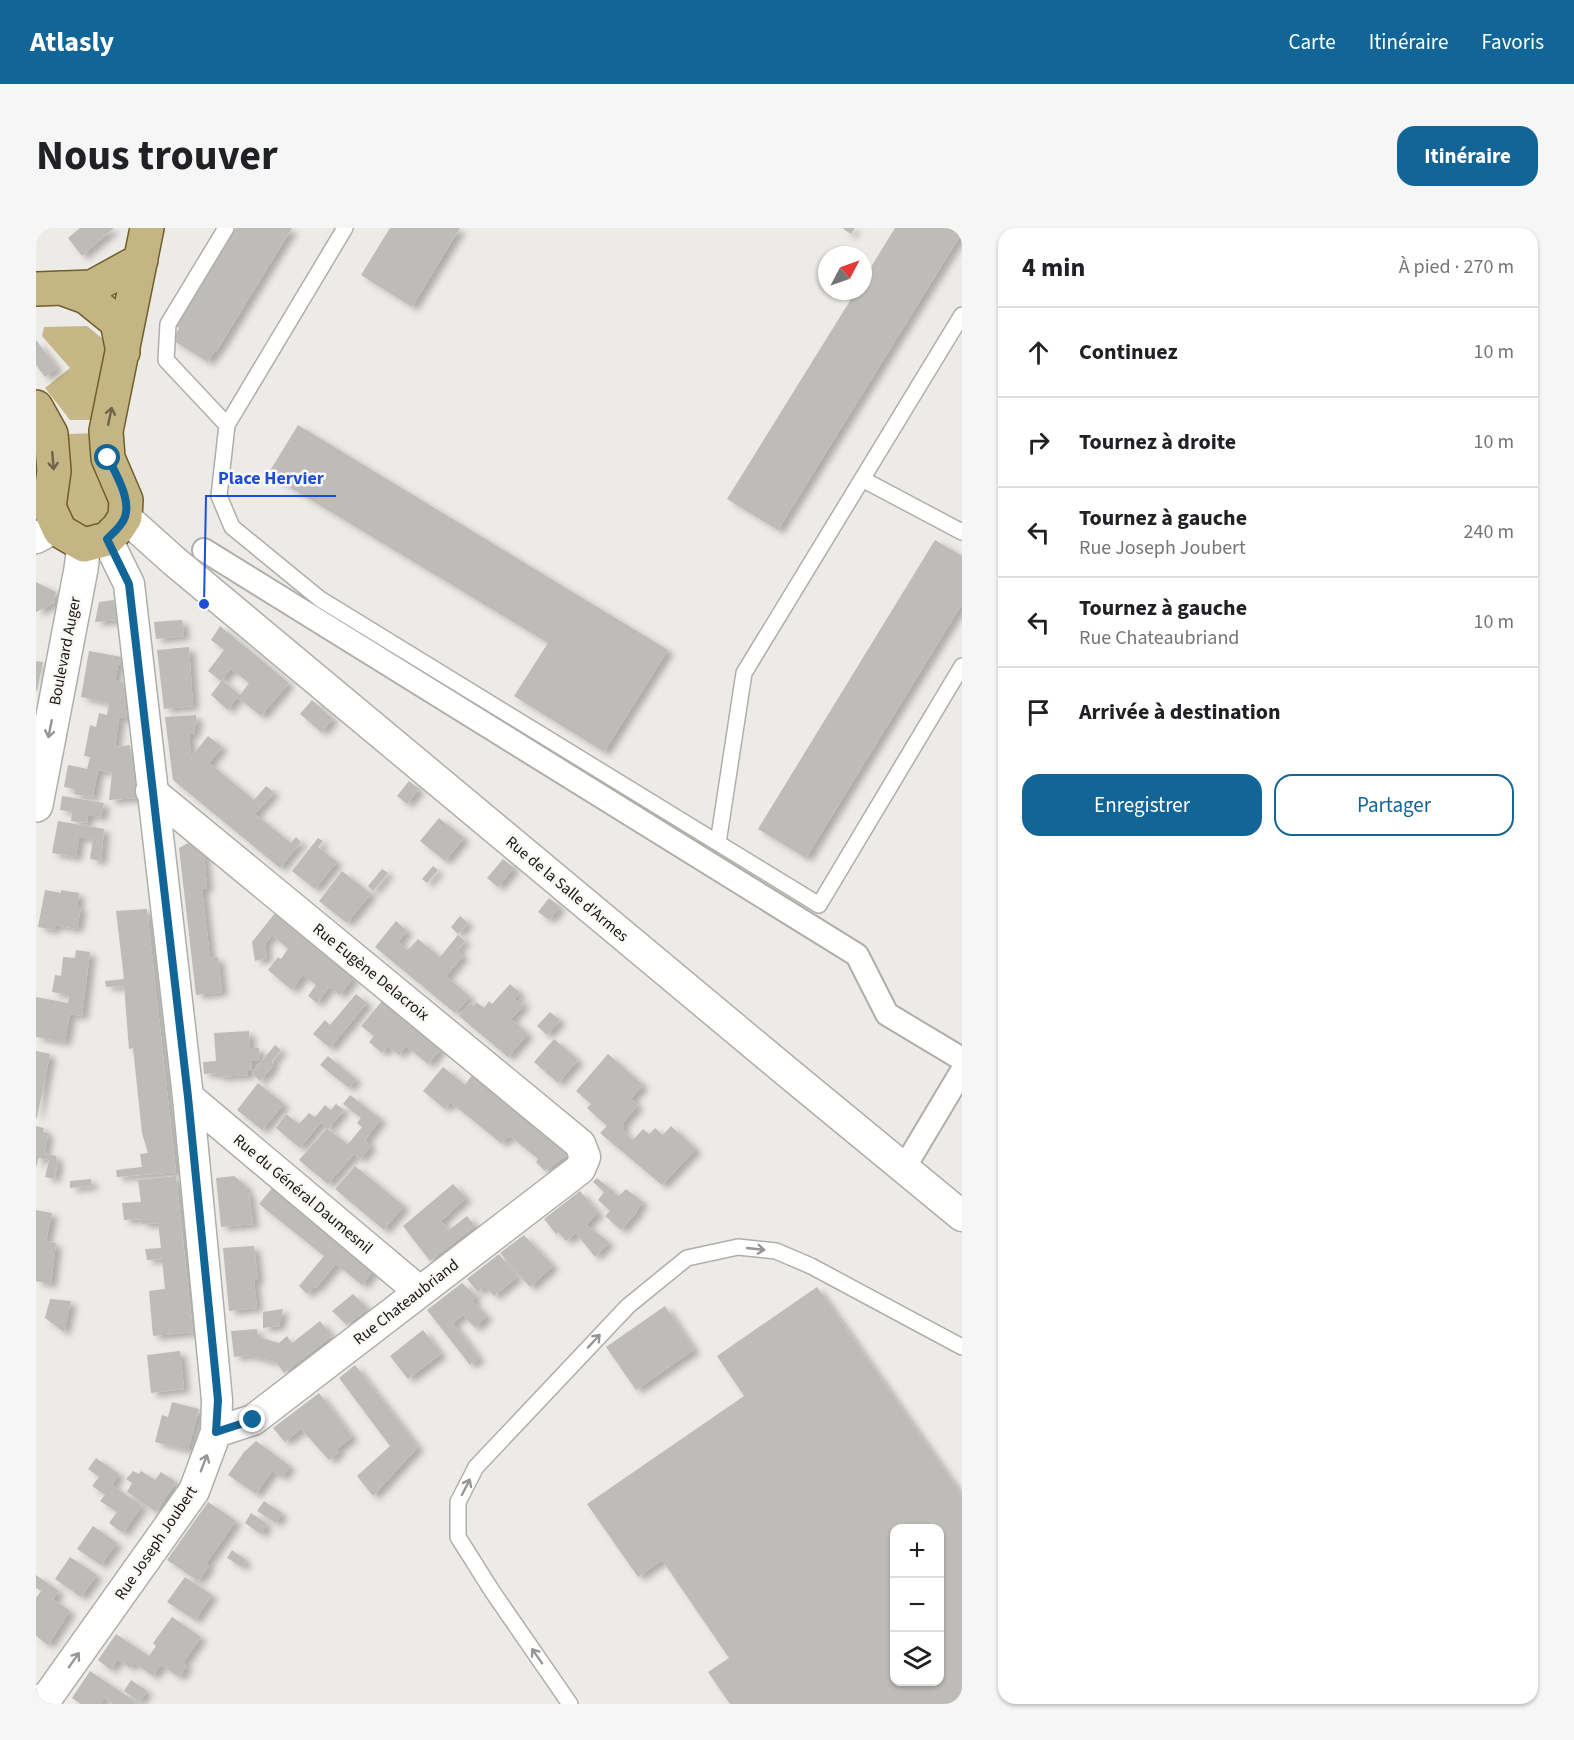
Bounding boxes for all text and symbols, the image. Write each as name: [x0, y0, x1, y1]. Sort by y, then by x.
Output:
text: Atlasly: [30, 22, 114, 62]
text: Carte: [1289, 27, 1336, 57]
text: Itinéraire: [1369, 27, 1448, 57]
text: Favoris: [1481, 27, 1544, 57]
text: Nous trouver: [36, 126, 278, 186]
button: Itinéraire: [1397, 126, 1538, 186]
north arrow: [818, 246, 872, 300]
text: 4 min: [1022, 249, 1085, 286]
text: À pied · 270 m: [1399, 253, 1514, 281]
icon: ahead: [1022, 336, 1055, 369]
text: Continuez: [1079, 336, 1178, 368]
text: 10 m: [1474, 338, 1514, 366]
one-way arrow: [104, 406, 116, 425]
icon: right: [1022, 426, 1055, 459]
text: Tournez à droite: [1079, 426, 1236, 458]
text: 10 m: [1474, 428, 1514, 456]
route start: [94, 444, 120, 470]
one-way arrow: [48, 451, 59, 471]
callout: Place Hervier: [206, 460, 336, 496]
text: Place Hervier: [218, 466, 325, 491]
text: Tournez à gauche: [1079, 502, 1247, 534]
icon: left: [1022, 516, 1055, 549]
text: 240 m: [1464, 518, 1514, 546]
text: Rue Joseph Joubert: [1079, 534, 1246, 562]
text: Tournez à gauche: [1079, 592, 1247, 624]
street label: Boulevard Auger: [44, 594, 86, 707]
icon: left: [1022, 606, 1055, 639]
text: 10 m: [1474, 608, 1514, 636]
text: Rue Chateaubriand: [1079, 624, 1239, 652]
icon: arrive: [1022, 696, 1055, 729]
text: Arrivée à destination: [1079, 696, 1281, 728]
one-way arrow: [44, 719, 55, 739]
button: Enregistrer: [1022, 774, 1262, 836]
button: Partager: [1274, 774, 1514, 836]
street label: Rue de la Salle d'Armes: [501, 831, 633, 947]
street label: Rue Eugène Delacroix: [308, 918, 434, 1026]
street label: Rue du Général Daumesnil: [229, 1129, 377, 1259]
one-way arrow: [746, 1244, 765, 1255]
street label: Rue Chateaubriand: [349, 1254, 463, 1350]
one-way arrow: [587, 1334, 602, 1349]
route end: [239, 1406, 265, 1432]
one-way arrow: [200, 1454, 211, 1473]
one-way arrow: [460, 1478, 472, 1496]
street label: Rue Joseph Joubert: [110, 1481, 203, 1604]
map controls: [890, 1524, 944, 1686]
button: +: [890, 1524, 944, 1578]
button: −: [890, 1578, 944, 1632]
button: layers: [890, 1632, 944, 1686]
one-way arrow: [531, 1648, 543, 1665]
one-way arrow: [68, 1653, 80, 1669]

